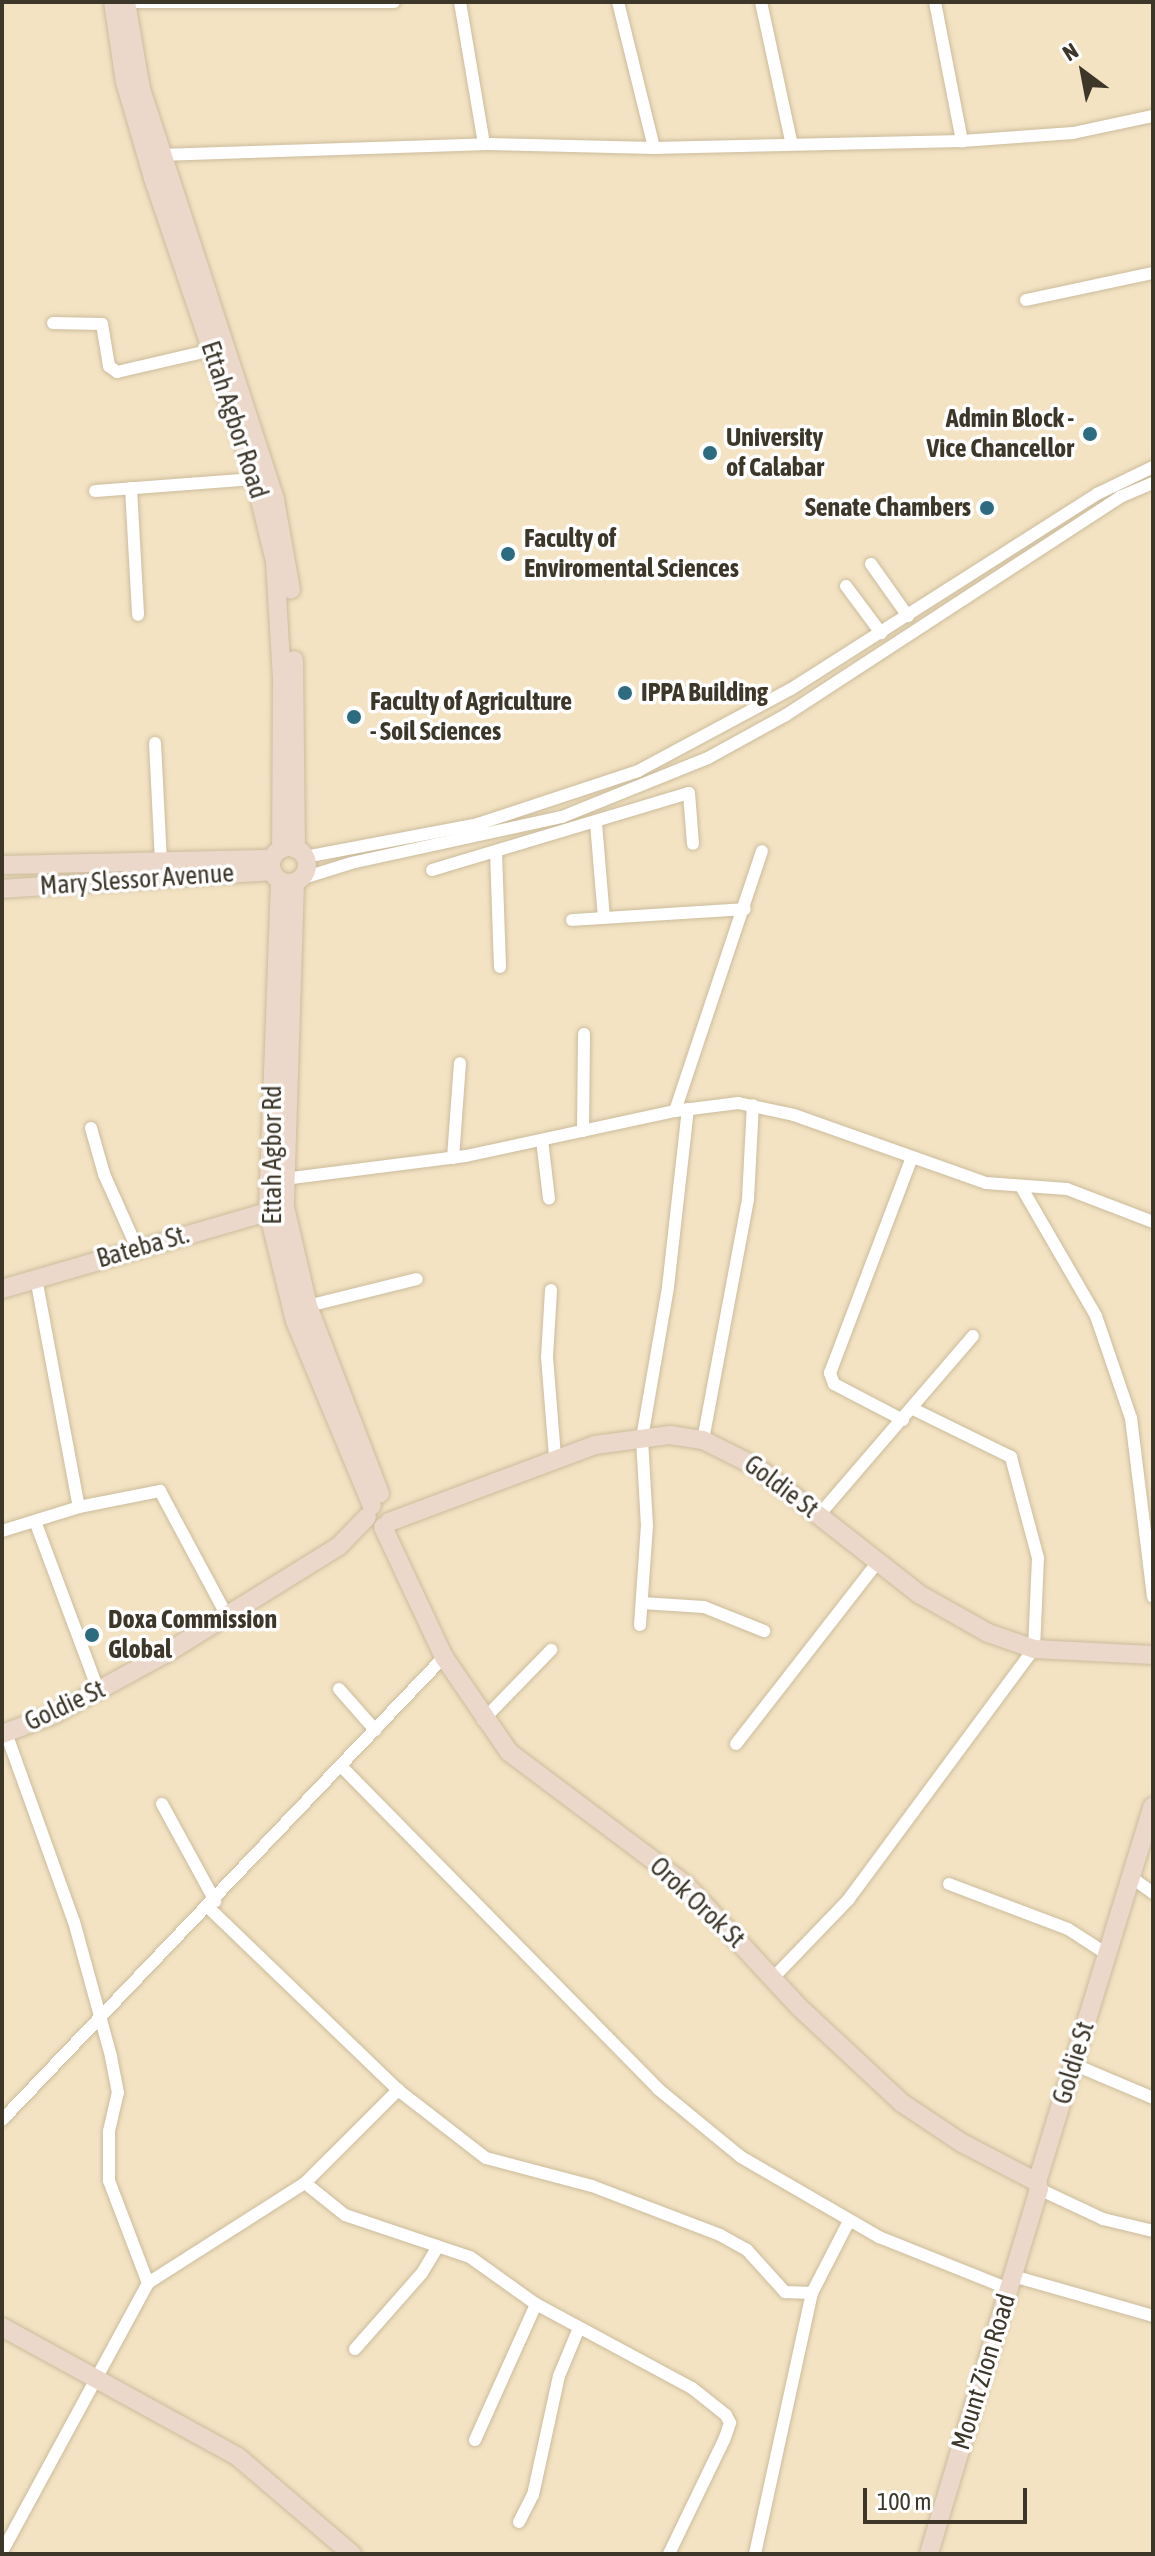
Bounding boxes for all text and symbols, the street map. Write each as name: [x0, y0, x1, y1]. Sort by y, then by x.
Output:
north arrow: [1043, 32, 1123, 112]
text: N: [1058, 37, 1083, 66]
street label: Ettah Agbor Road: [194, 337, 274, 503]
place label: Admin Block - Vice Chancellor: [926, 403, 1074, 464]
place label: University of Calabar: [726, 422, 824, 484]
marker: Admin Block - Vice Chancellor: [1081, 425, 1099, 443]
marker: University of Calabar: [701, 444, 719, 462]
place label: Senate Chambers: [805, 492, 971, 524]
marker: Senate Chambers: [978, 499, 996, 517]
place label: Faculty of Enviromental Sciences: [524, 523, 739, 584]
marker: Faculty of Enviromental Sciences: [499, 545, 517, 563]
place label: IPPA Building: [641, 677, 768, 709]
marker: IPPA Building: [616, 684, 634, 702]
place label: Faculty of Agriculture - Soil Sciences: [370, 686, 572, 748]
marker: Faculty of Agriculture - Soil Sciences: [345, 708, 363, 726]
street label: Mary Slessor Avenue: [39, 858, 235, 902]
street label: Ettah Agbor Rd: [257, 1085, 289, 1225]
street label: Bateba St.: [93, 1219, 193, 1275]
street label: Goldie St: [738, 1449, 824, 1525]
place label: Doxa Commission Global: [108, 1604, 277, 1666]
marker: Doxa Commission Global: [83, 1626, 101, 1644]
street label: Goldie St: [20, 1674, 110, 1738]
street label: Orok Orok St: [643, 1851, 751, 1955]
street label: Goldie St: [1047, 2018, 1101, 2108]
street label: Mount Zion Road: [945, 2290, 1023, 2454]
scale bar: [867, 2472, 1031, 2522]
text: 100 m: [877, 2488, 931, 2515]

